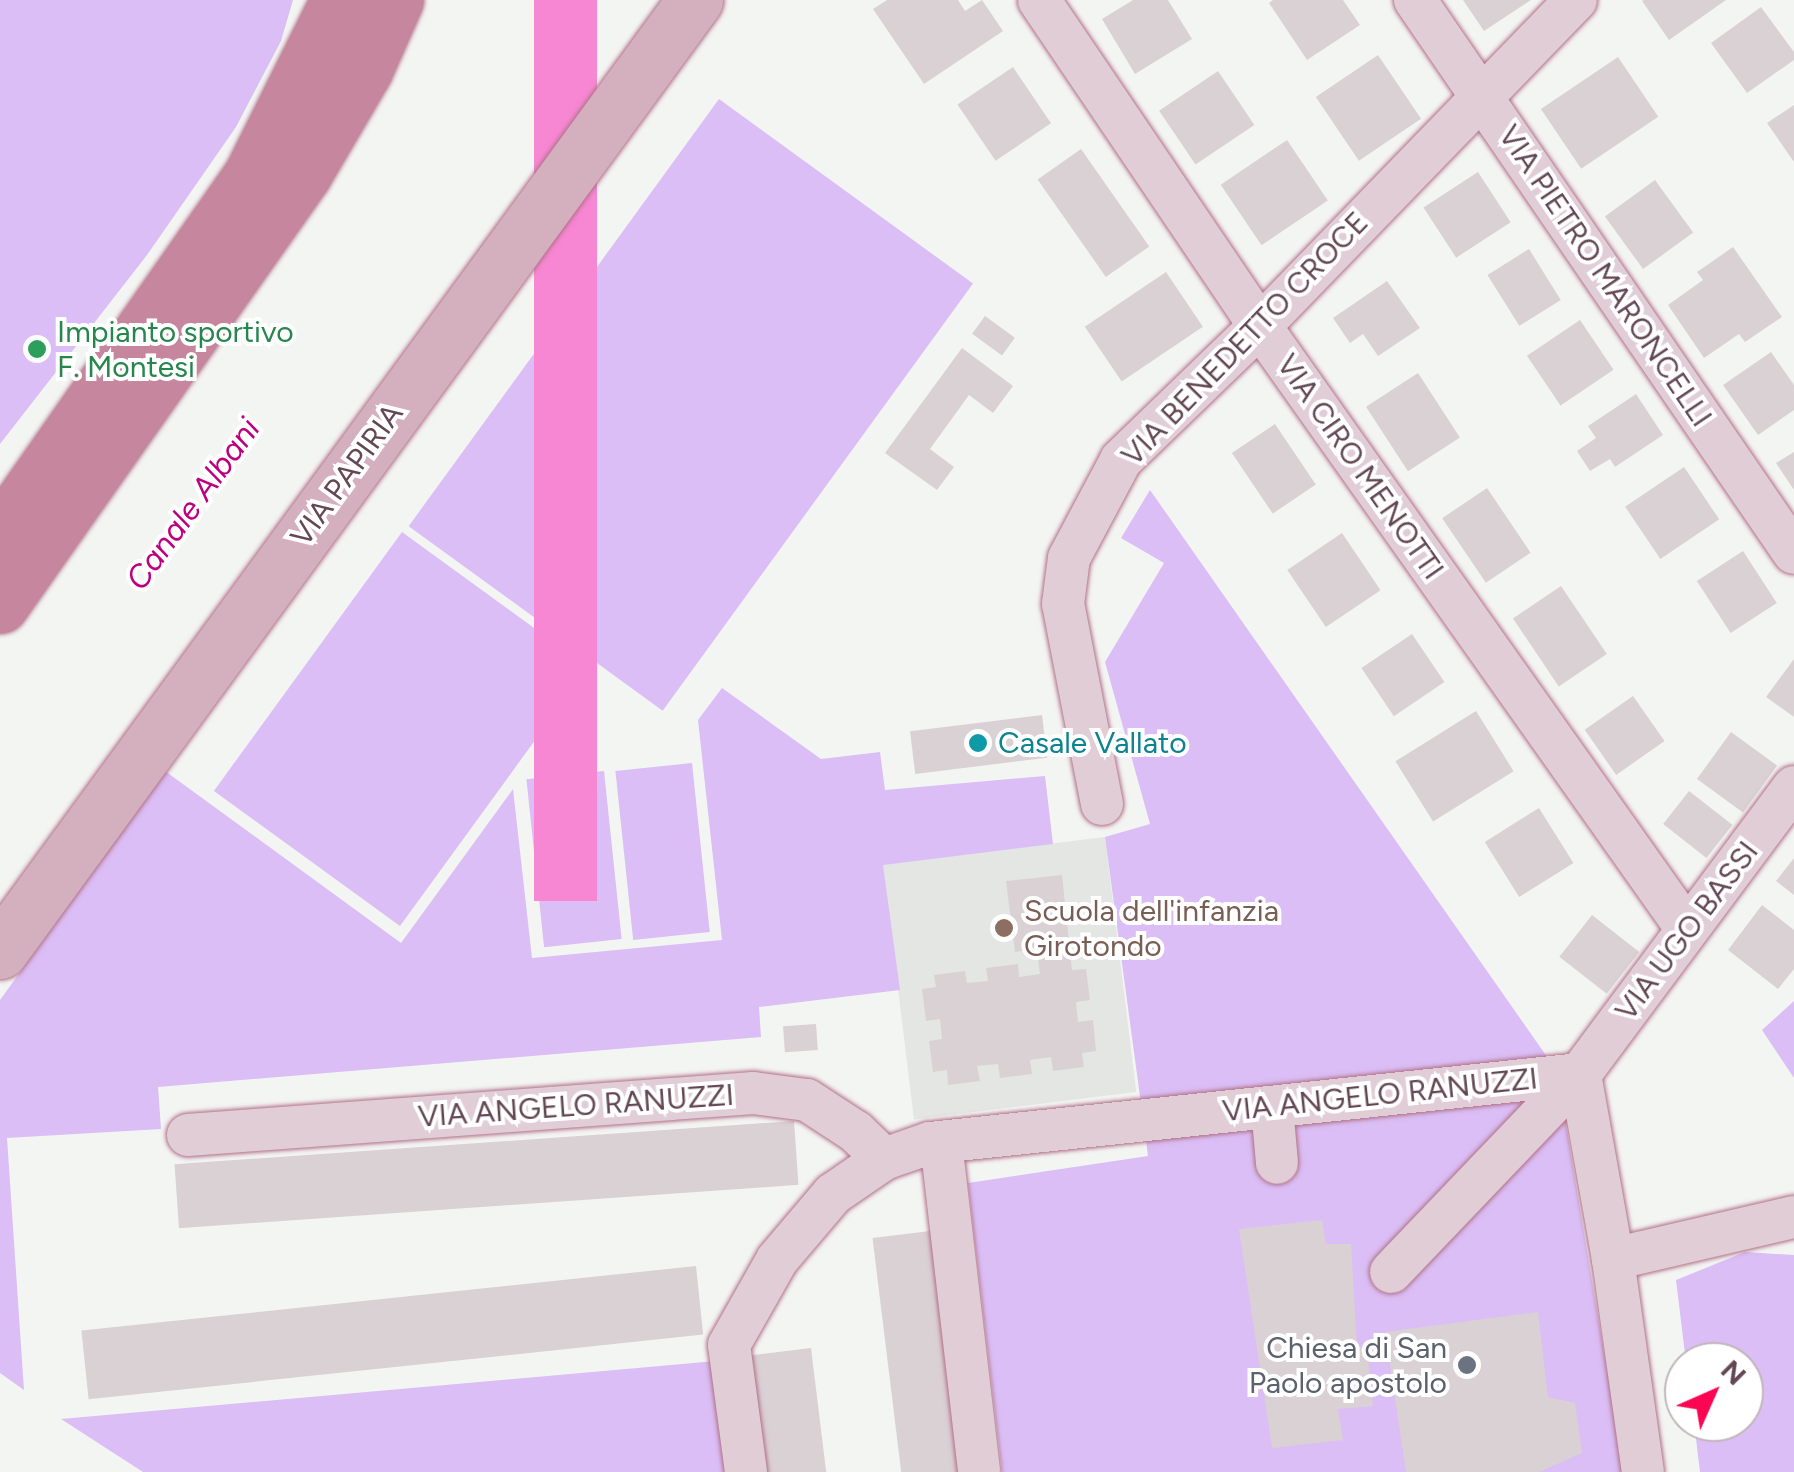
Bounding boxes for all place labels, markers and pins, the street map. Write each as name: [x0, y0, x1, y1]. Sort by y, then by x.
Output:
place label: Impianto sportivo F. Montesi: [57, 314, 294, 384]
marker: Impianto sportivo F. Montesi: [26, 338, 48, 360]
place label: Casale Vallato: [998, 725, 1187, 761]
marker: Casale Vallato: [967, 732, 989, 754]
place label: Scuola dell'infanzia Girotondo: [1024, 893, 1279, 964]
marker: Scuola dell'infanzia Girotondo: [993, 917, 1015, 939]
place label: Chiesa di San Paolo apostolo: [1249, 1330, 1447, 1400]
marker: Chiesa di San Paolo apostolo: [1456, 1354, 1478, 1376]

